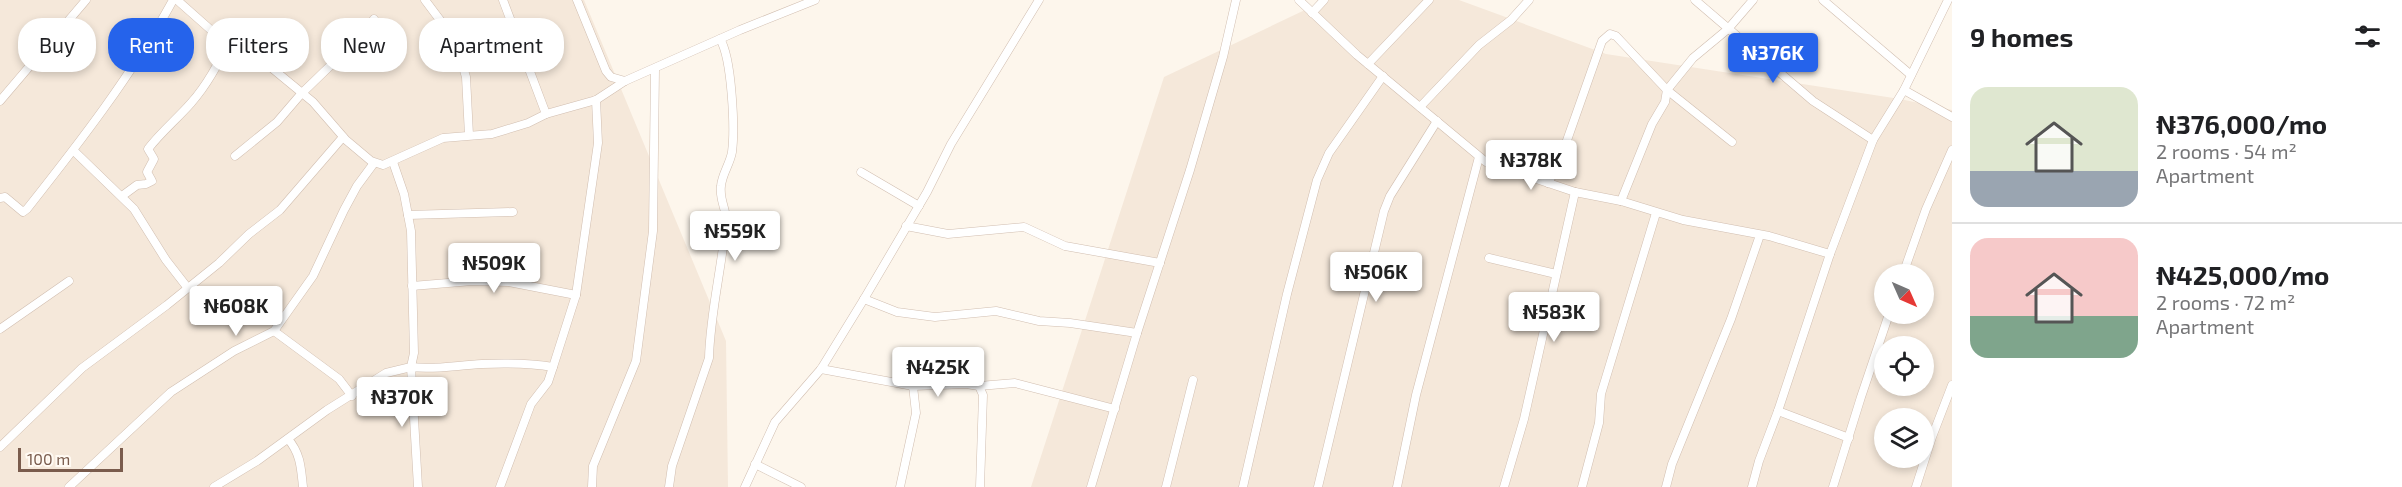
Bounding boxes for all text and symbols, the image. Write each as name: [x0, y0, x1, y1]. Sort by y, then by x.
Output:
chip: Buy: [18, 18, 96, 72]
chip: Rent: [108, 18, 194, 72]
chip: Filters: [206, 18, 309, 72]
chip: New: [321, 18, 407, 72]
chip: Apartment: [419, 18, 564, 72]
icon: filters: [2351, 20, 2384, 53]
text: 9 homes: [1970, 21, 2073, 52]
pin: ₦376K: [1731, 33, 1815, 84]
text: ₦376K: [1742, 40, 1804, 64]
text: ₦376,000/mo: [2156, 108, 2327, 139]
icon: home: [2018, 111, 2090, 183]
text: 2 rooms · 54 m²: [2156, 139, 2297, 163]
pin: ₦378K: [1489, 140, 1573, 191]
text: ₦378K: [1500, 147, 1562, 171]
text: Apartment: [2156, 163, 2254, 187]
pin: ₦559K: [693, 211, 777, 262]
text: ₦559K: [704, 218, 766, 242]
pin: ₦509K: [452, 243, 536, 294]
text: ₦509K: [462, 250, 526, 274]
pin: ₦506K: [1334, 252, 1418, 303]
text: ₦506K: [1344, 259, 1408, 283]
text: ₦425,000/mo: [2156, 259, 2329, 290]
icon: home: [2018, 262, 2090, 334]
north arrow: [1874, 264, 1934, 324]
map controls: [1874, 264, 1934, 468]
pin: ₦608K: [194, 286, 278, 337]
text: 2 rooms · 72 m²: [2156, 290, 2295, 314]
pin: ₦583K: [1512, 292, 1596, 343]
text: ₦608K: [203, 293, 269, 317]
text: ₦583K: [1523, 299, 1585, 323]
text: Apartment: [2156, 314, 2254, 338]
button: locate: [1874, 336, 1934, 396]
pin: ₦425K: [896, 347, 980, 398]
text: ₦425K: [906, 354, 970, 378]
pin: ₦370K: [360, 377, 444, 428]
text: ₦370K: [371, 384, 433, 408]
button: layers: [1874, 408, 1934, 468]
scale bar: [18, 445, 123, 472]
text: 100 m: [27, 449, 70, 468]

